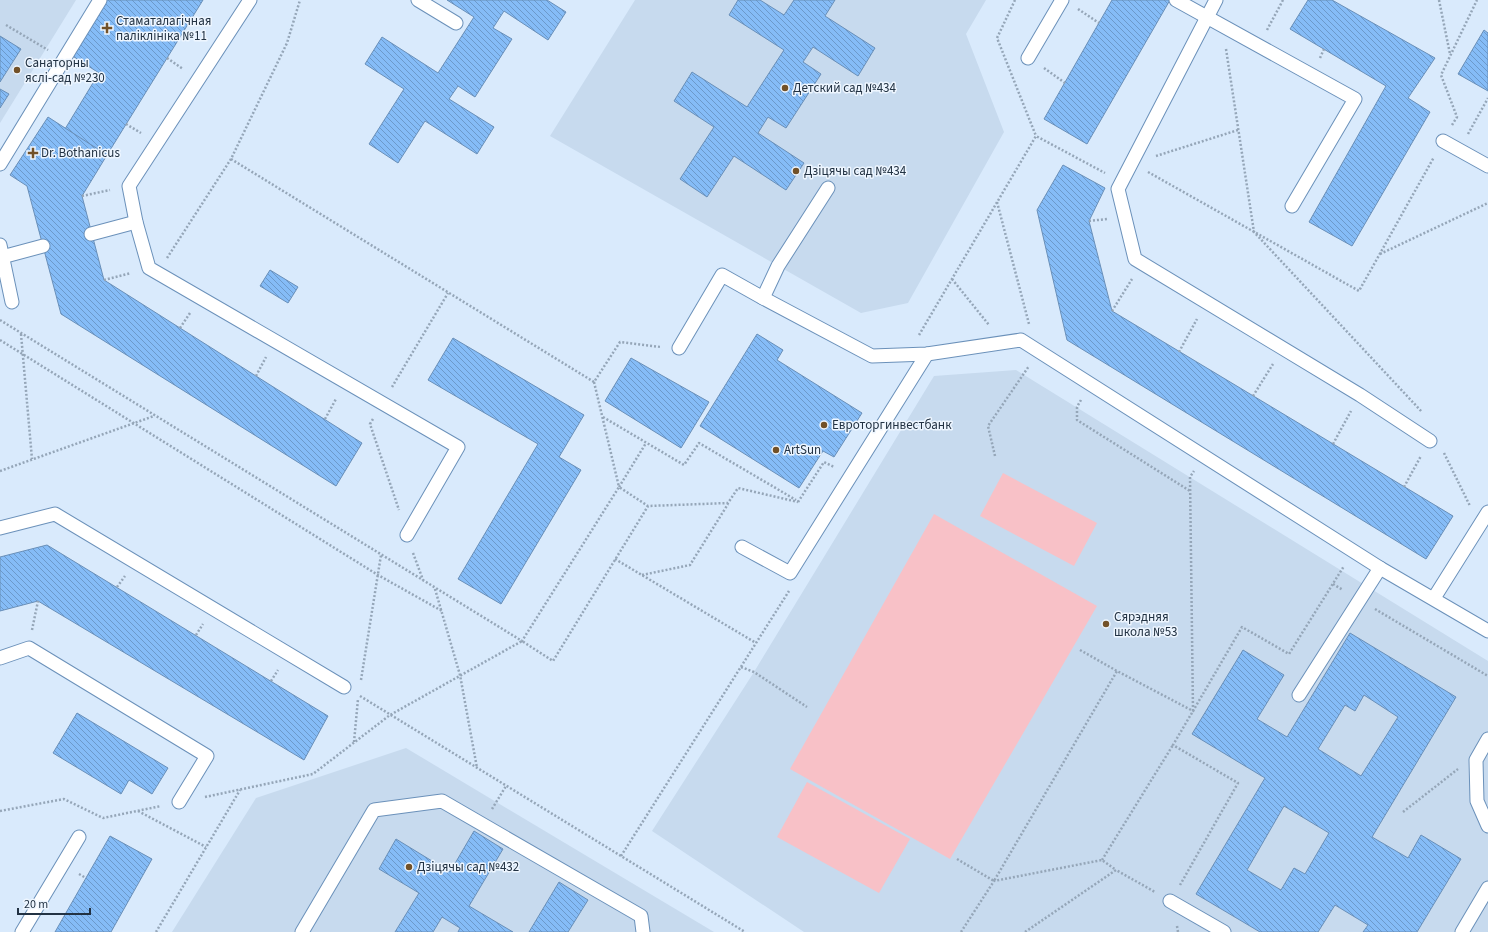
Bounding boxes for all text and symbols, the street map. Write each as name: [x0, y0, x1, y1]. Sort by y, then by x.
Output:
place label: Стаматалагічная паліклініка №11: [116, 12, 211, 45]
marker: Стаматалагічная паліклініка №11: [101, 22, 113, 34]
place label: Санаторны яслі-сад №230: [25, 54, 105, 87]
marker: Санаторны яслі-сад №230: [12, 65, 22, 75]
place label: Детский сад №434: [793, 79, 897, 97]
marker: Детский сад №434: [780, 83, 790, 93]
place label: Dr. Bothanicus: [41, 144, 120, 162]
marker: Dr. Bothanicus: [28, 148, 38, 158]
place label: Дзіцячы сад №434: [804, 162, 907, 180]
marker: Дзіцячы сад №434: [791, 166, 801, 176]
place label: Евроторгинвестбанк: [832, 416, 952, 434]
marker: Евроторгинвестбанк: [819, 420, 829, 430]
place label: ArtSun: [784, 441, 821, 459]
marker: ArtSun: [771, 445, 781, 455]
place label: Сярэдняя школа №53: [1114, 608, 1178, 641]
marker: Сярэдняя школа №53: [1101, 619, 1111, 629]
place label: Дзіцячы сад №432: [417, 858, 519, 876]
marker: Дзіцячы сад №432: [404, 862, 414, 872]
scale bar: [18, 890, 90, 916]
text: 20 m: [24, 896, 48, 913]

